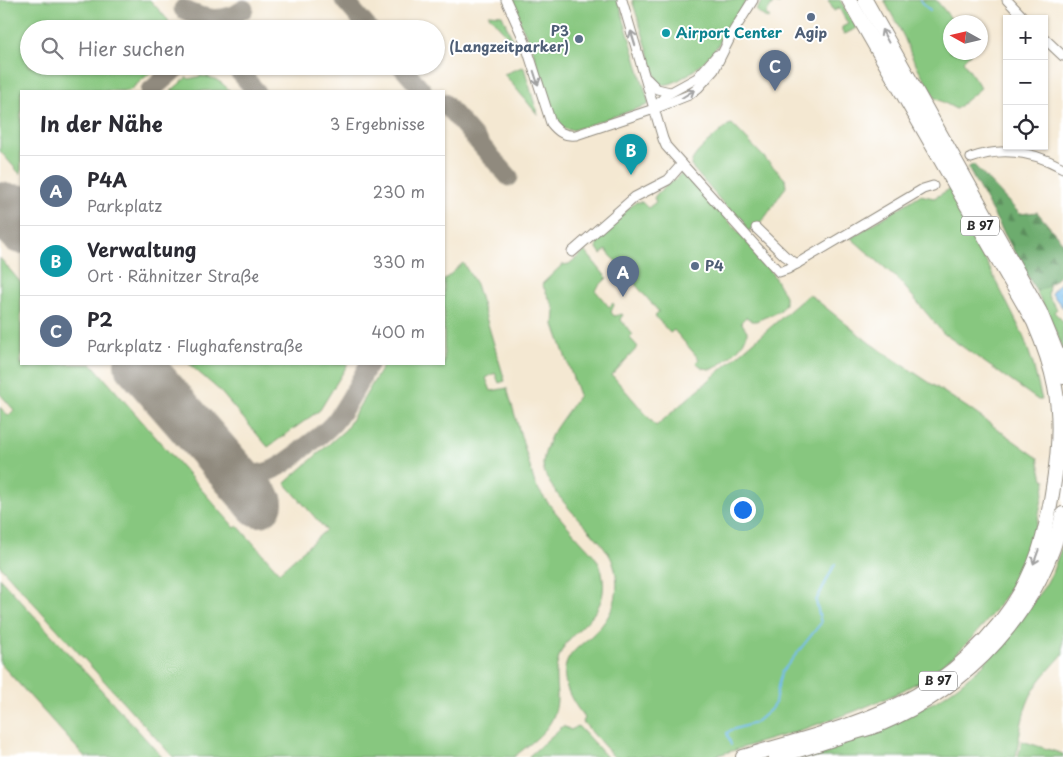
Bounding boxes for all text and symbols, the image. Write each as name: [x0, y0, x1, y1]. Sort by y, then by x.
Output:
marker: Agip: [805, 11, 817, 23]
north arrow: [943, 15, 988, 60]
map controls: [1003, 15, 1048, 150]
button: +: [1003, 15, 1048, 60]
search box: [20, 20, 445, 75]
place label: P3 (Langzeitparker): [449, 20, 569, 57]
place label: Airport Center: [676, 22, 783, 43]
place label: Agip: [795, 22, 828, 43]
marker: Airport Center: [660, 27, 672, 39]
one-way arrow: [879, 29, 889, 43]
one-way arrow: [628, 31, 638, 47]
marker: P3 (Langzeitparker): [573, 33, 585, 45]
icon: search: [38, 34, 66, 62]
text: Hier suchen: [78, 34, 185, 62]
pin: C: [759, 50, 791, 91]
button: −: [1003, 60, 1048, 105]
one-way arrow: [532, 69, 542, 85]
one-way arrow: [681, 89, 695, 99]
button: locate: [1003, 105, 1048, 150]
text: In der Nähe: [40, 107, 162, 139]
text: 3 Ergebnisse: [330, 111, 425, 135]
pin: B: [615, 134, 647, 175]
text: P4A: [87, 165, 127, 193]
text: A: [50, 179, 62, 203]
text: 230 m: [373, 179, 425, 203]
text: Parkplatz: [87, 193, 162, 217]
road number: B 97: [961, 217, 999, 236]
text: Verwaltung: [87, 235, 196, 263]
text: B: [51, 249, 61, 273]
text: 330 m: [372, 249, 425, 273]
place label: P4: [705, 255, 724, 276]
pin: A: [607, 256, 639, 297]
marker: P4: [689, 260, 701, 272]
text: Ort · Rähnitzer Straße: [87, 263, 259, 287]
text: P2: [87, 305, 113, 333]
text: C: [50, 319, 62, 343]
text: 400 m: [372, 319, 425, 343]
text: Parkplatz · Flughafenstraße: [87, 333, 303, 357]
your location: [730, 497, 756, 523]
one-way arrow: [1031, 549, 1040, 565]
road number: B 97: [919, 671, 957, 690]

